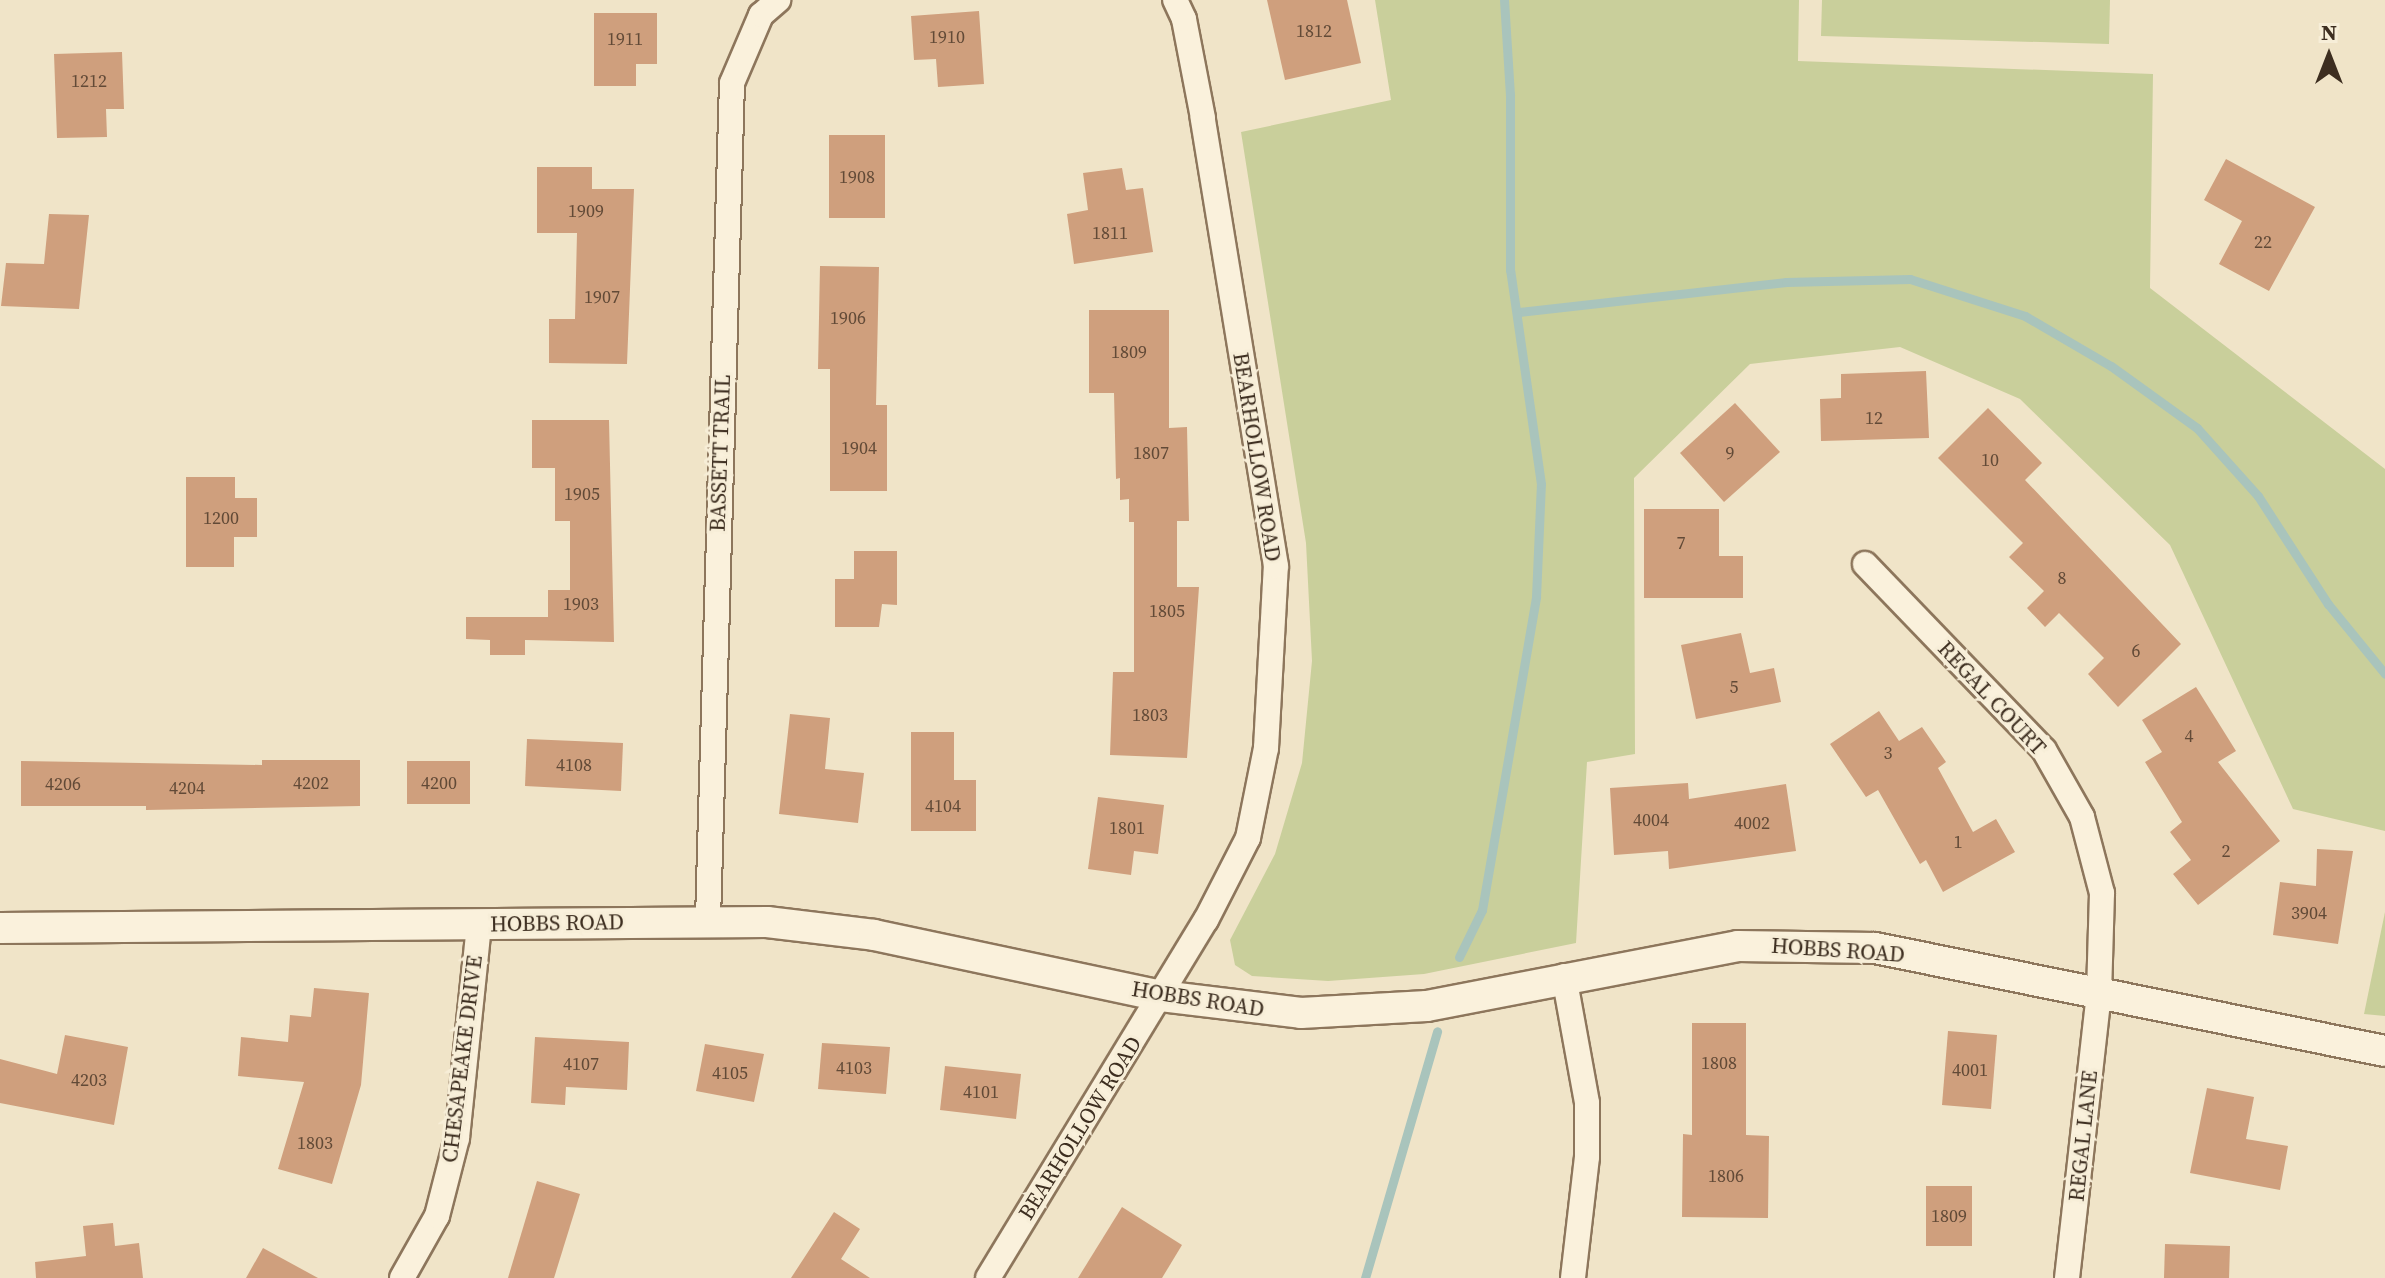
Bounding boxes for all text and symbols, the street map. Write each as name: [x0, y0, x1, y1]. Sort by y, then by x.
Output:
north arrow: [2289, 16, 2369, 96]
text: N: [2321, 17, 2337, 47]
house number: 1812: [1296, 20, 1332, 42]
house number: 1910: [929, 26, 965, 48]
house number: 1911: [607, 28, 643, 50]
house number: 1212: [71, 70, 107, 92]
house number: 1908: [839, 166, 875, 188]
house number: 1909: [568, 200, 604, 222]
house number: 1811: [1092, 222, 1128, 244]
house number: 22: [2254, 231, 2272, 253]
house number: 1907: [584, 286, 620, 308]
house number: 1906: [830, 307, 866, 329]
house number: 1809: [1111, 341, 1147, 363]
street label: BEARHOLLOW ROAD: [1227, 350, 1287, 564]
street label: BASSETT TRAIL: [704, 373, 736, 533]
house number: 12: [1865, 407, 1883, 429]
house number: 1904: [841, 437, 877, 459]
house number: 1807: [1133, 442, 1169, 464]
house number: 9: [1726, 442, 1734, 464]
house number: 10: [1981, 449, 1999, 471]
house number: 1905: [564, 483, 600, 505]
house number: 1200: [203, 507, 239, 529]
house number: 7: [1677, 532, 1685, 554]
house number: 8: [2058, 567, 2066, 589]
house number: 1903: [563, 593, 599, 615]
house number: 1805: [1149, 600, 1185, 622]
street label: REGAL COURT: [1932, 635, 2052, 761]
house number: 6: [2132, 640, 2140, 662]
house number: 5: [1730, 676, 1738, 698]
house number: 1803: [1132, 704, 1168, 726]
house number: 4: [2185, 725, 2193, 747]
house number: 3: [1884, 742, 1892, 764]
house number: 4108: [556, 754, 592, 776]
house number: 4202: [293, 772, 329, 794]
house number: 4200: [421, 772, 457, 794]
house number: 4206: [45, 773, 81, 795]
house number: 4204: [169, 777, 205, 799]
house number: 4104: [925, 795, 961, 817]
house number: 4004: [1633, 809, 1669, 831]
house number: 4002: [1734, 812, 1770, 834]
house number: 1801: [1109, 817, 1145, 839]
house number: 1: [1954, 831, 1962, 853]
house number: 2: [2222, 840, 2230, 862]
house number: 3904: [2291, 902, 2327, 924]
street label: HOBBS ROAD: [490, 909, 624, 937]
street label: HOBBS ROAD: [1770, 932, 1906, 968]
street label: CHESAPEAKE DRIVE: [436, 954, 488, 1164]
street label: HOBBS ROAD: [1130, 975, 1266, 1023]
street label: BEARHOLLOW ROAD: [1013, 1031, 1147, 1225]
house number: 1808: [1701, 1052, 1737, 1074]
house number: 4107: [563, 1053, 599, 1075]
house number: 4103: [836, 1057, 872, 1079]
house number: 4001: [1952, 1059, 1988, 1081]
house number: 4105: [712, 1062, 748, 1084]
house number: 4203: [71, 1069, 107, 1091]
street label: REGAL LANE: [2063, 1069, 2103, 1203]
house number: 4101: [963, 1081, 999, 1103]
house number: 1803: [297, 1132, 333, 1154]
house number: 1806: [1708, 1165, 1744, 1187]
house number: 1809: [1931, 1205, 1967, 1227]

